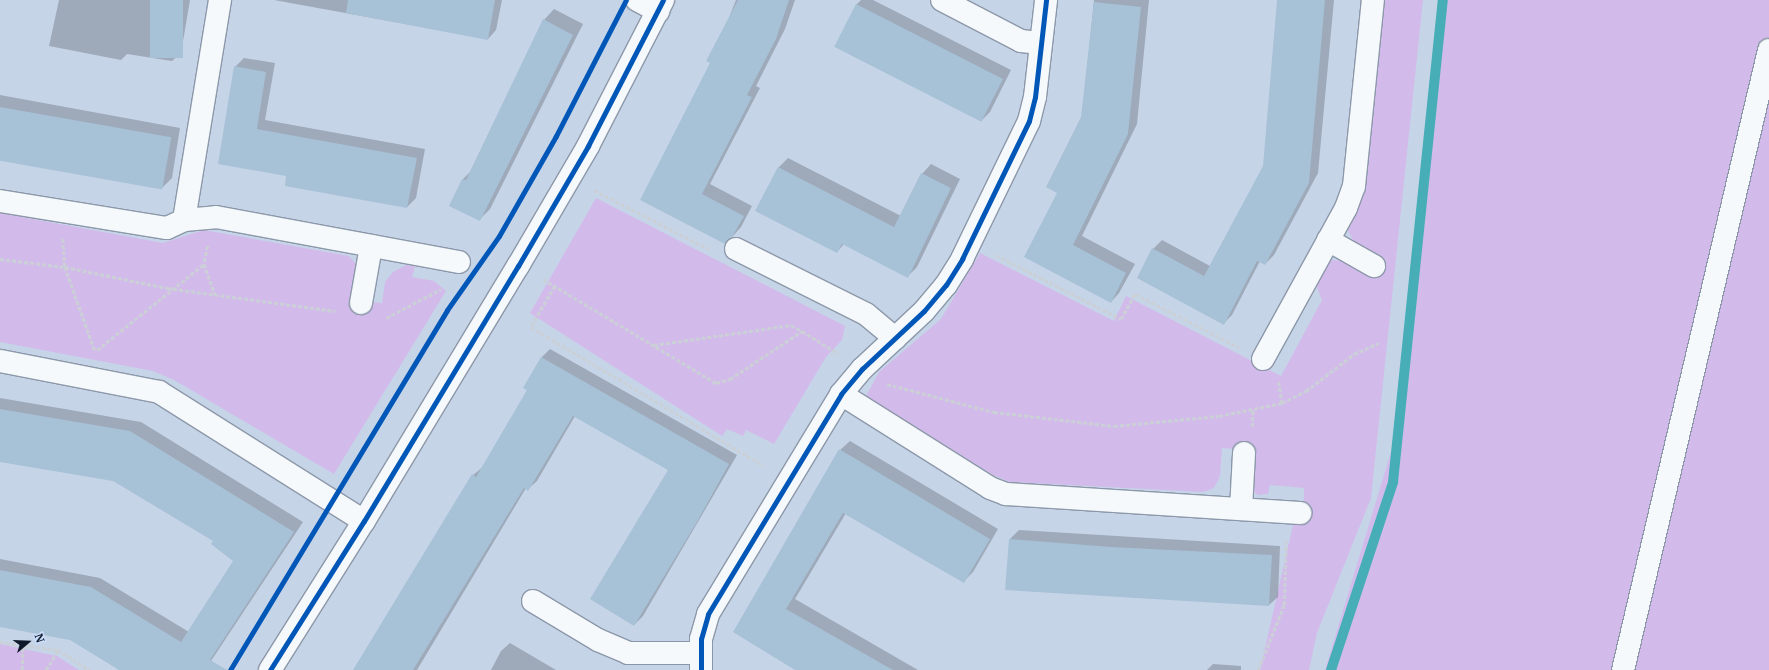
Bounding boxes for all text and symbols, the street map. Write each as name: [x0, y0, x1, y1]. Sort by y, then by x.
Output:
north arrow: [8, 622, 48, 662]
text: N: [31, 632, 47, 644]

